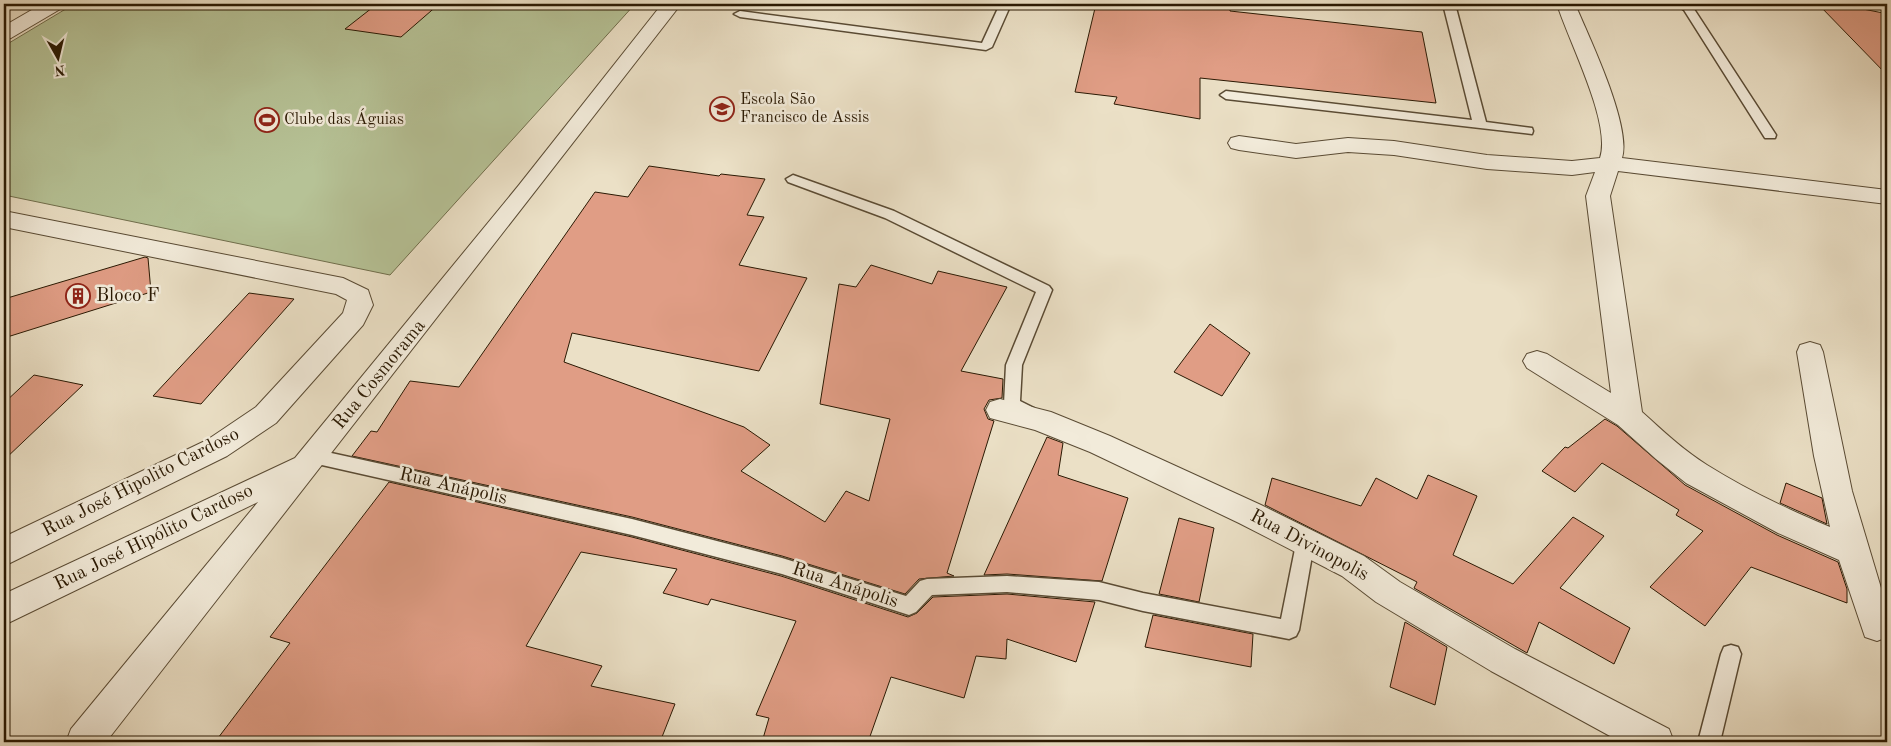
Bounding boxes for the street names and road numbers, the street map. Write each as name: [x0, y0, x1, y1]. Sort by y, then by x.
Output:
street label: Rua Cosmorama: [330, 316, 430, 433]
street label: Rua José Hipolito Cardoso: [39, 425, 243, 541]
street label: Rua Anápolis: [397, 465, 509, 509]
street label: Rua José Hipólito Cardoso: [52, 482, 256, 594]
street label: Rua Divinopolis: [1247, 507, 1371, 585]
street label: Rua Anápolis: [790, 560, 900, 612]

